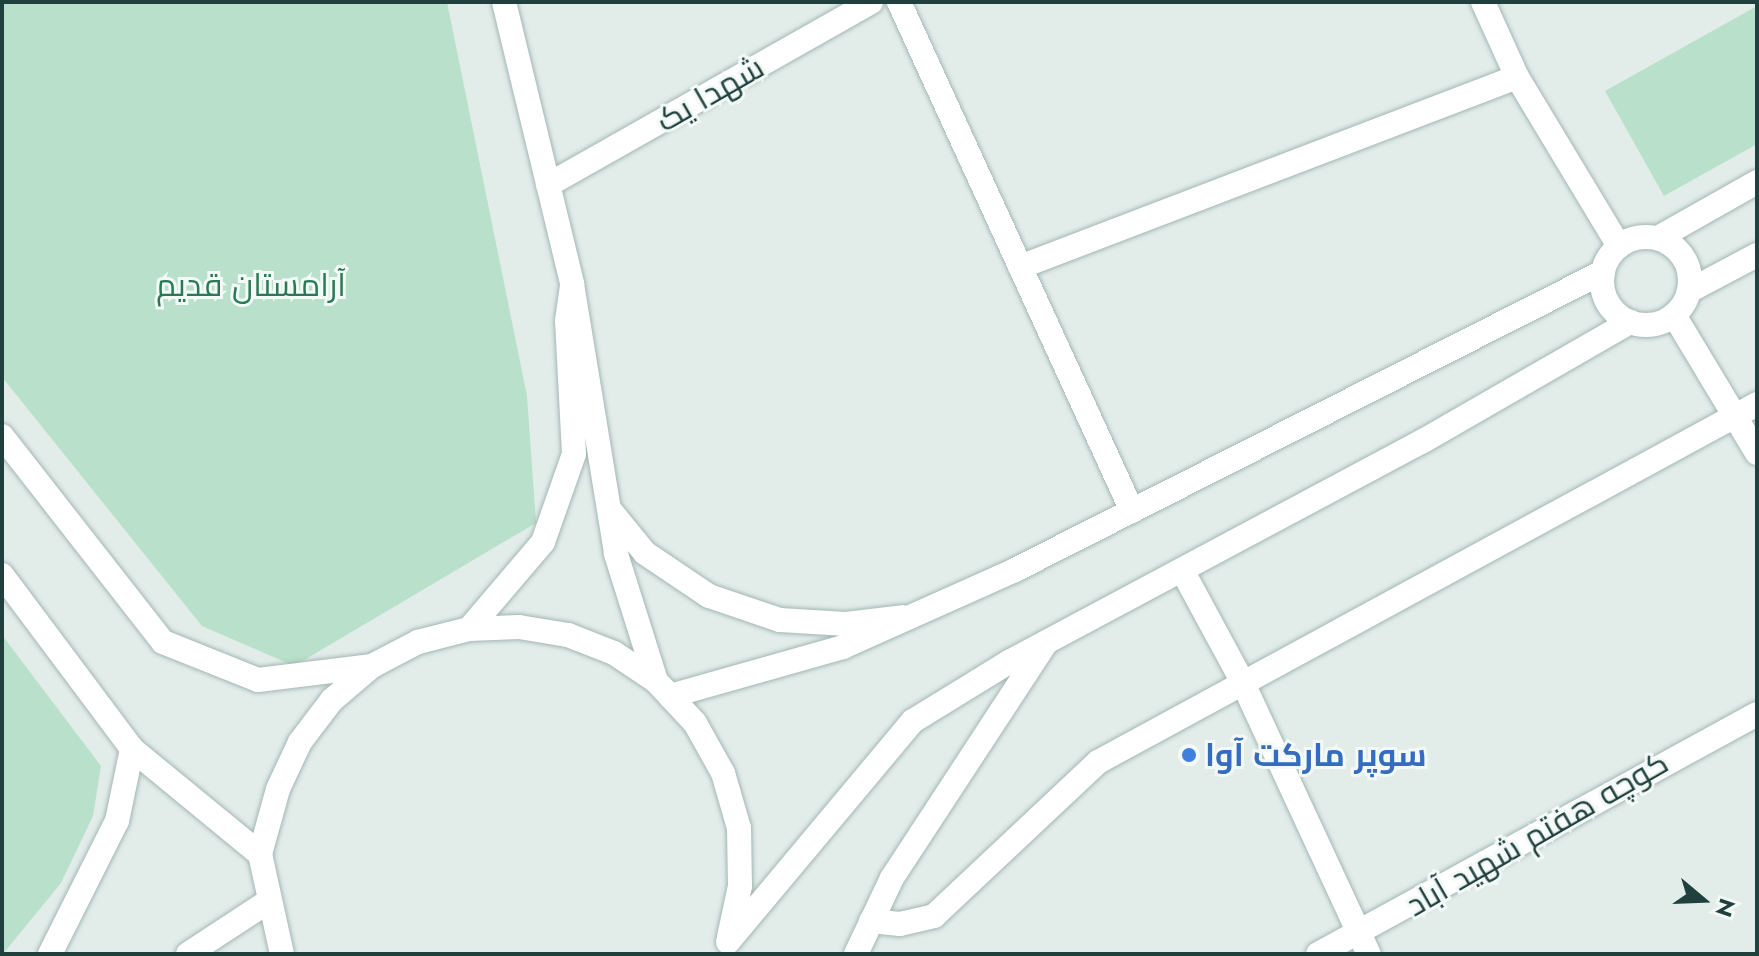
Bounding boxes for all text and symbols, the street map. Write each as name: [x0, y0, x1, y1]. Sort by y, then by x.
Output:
street label: شهدا یک: [649, 48, 771, 140]
park label: آرامستان قدیم: [156, 266, 346, 304]
place label: سوپر مارکت آوا: [1205, 736, 1427, 774]
street label: کوچه هفتم شهید آباد: [1399, 743, 1675, 925]
marker: سوپر مارکت آوا: [1180, 746, 1198, 764]
north arrow: [1663, 860, 1743, 940]
text: N: [1708, 894, 1744, 921]

